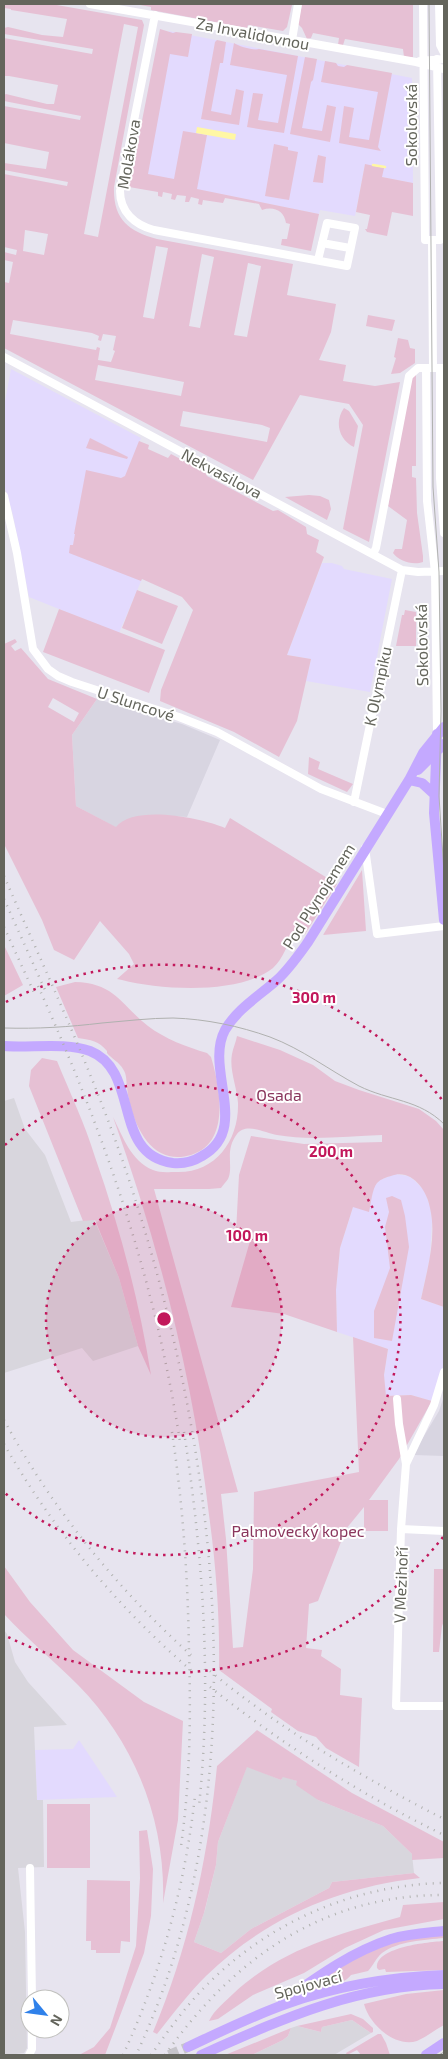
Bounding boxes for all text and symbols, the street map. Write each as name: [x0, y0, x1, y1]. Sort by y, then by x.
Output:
street label: Za Invalidovnou: [195, 13, 311, 53]
street label: Sokolovská: [401, 84, 420, 166]
street label: Molákova: [113, 118, 143, 190]
street label: Nekvasilova: [179, 444, 265, 502]
street label: Sokolovská: [411, 604, 431, 686]
street label: K Olympiku: [359, 644, 395, 728]
street label: U Sluncové: [95, 682, 177, 724]
street label: Pod Plynojemem: [278, 840, 359, 953]
text: 300 m: [292, 988, 336, 1006]
park label: Osada: [256, 1085, 302, 1104]
text: 200 m: [309, 1142, 353, 1160]
text: 100 m: [226, 1226, 268, 1244]
centre of rings: [155, 1310, 173, 1328]
park label: Palmovecký kopec: [231, 1521, 365, 1540]
street label: V Mezihoří: [389, 1545, 411, 1624]
street label: Spojovací: [272, 1966, 345, 2003]
north arrow: [20, 1989, 70, 2039]
text: N: [47, 2012, 67, 2029]

